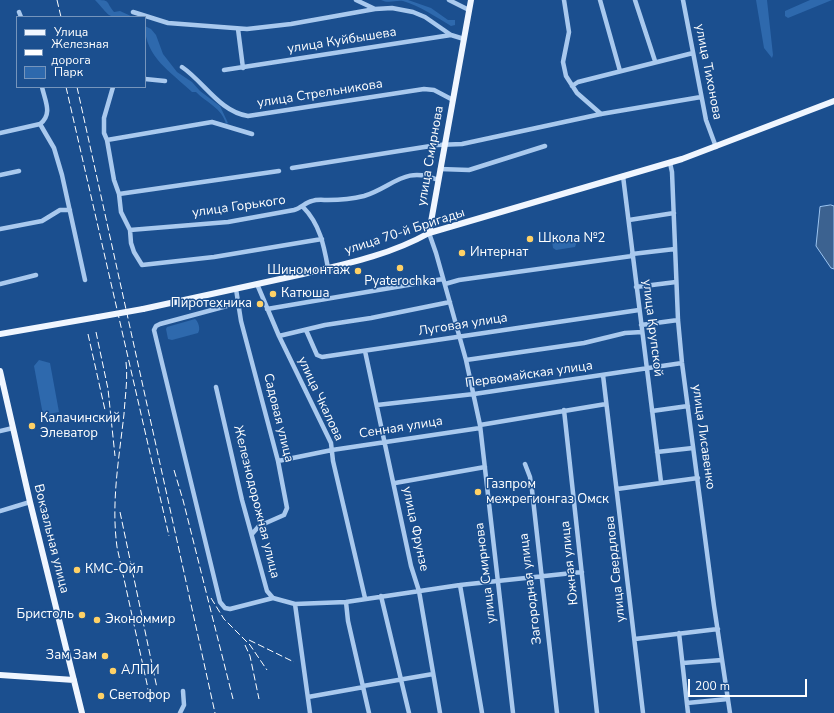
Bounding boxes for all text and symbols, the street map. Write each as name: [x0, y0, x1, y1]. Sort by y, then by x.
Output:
legend: [16, 16, 146, 88]
street label: улица Тихонова: [691, 23, 725, 121]
text: Улица: [54, 24, 88, 40]
street label: улица Куйбышева: [286, 25, 398, 57]
text: Железная дорога: [51, 36, 109, 68]
text: Парк: [54, 64, 83, 80]
street label: улица Стрельникова: [256, 76, 384, 112]
street label: улица Смирнова: [415, 105, 447, 207]
street label: улица Горького: [191, 193, 287, 221]
street label: улица 70-й Бригады: [343, 205, 467, 259]
place label: Школа №2: [538, 231, 605, 247]
marker: Школа №2: [525, 234, 535, 244]
place label: Интернат: [470, 245, 528, 261]
marker: Интернат: [457, 248, 467, 258]
place label: Шиномонтаж: [267, 263, 350, 279]
marker: Pyaterochka: [395, 263, 405, 273]
marker: Шиномонтаж: [353, 266, 363, 276]
place label: Pyaterochka: [364, 274, 436, 290]
street label: улица Крупской: [638, 278, 666, 378]
place label: Катюша: [281, 286, 330, 302]
marker: Катюша: [268, 289, 278, 299]
place label: Пиротехника: [171, 296, 252, 312]
marker: Пиротехника: [255, 299, 265, 309]
street label: Луговая улица: [417, 310, 509, 340]
street label: улица Чкалова: [294, 354, 346, 444]
street label: Первомайская улица: [464, 358, 594, 392]
street label: Садовая улица: [259, 372, 297, 464]
street label: улица Лисавенко: [688, 383, 718, 491]
place label: Калачинский Элеватор: [40, 411, 120, 442]
street label: Сенная улица: [358, 414, 444, 442]
marker: Калачинский Элеватор: [27, 421, 37, 431]
street label: Железнодорожная улица: [229, 424, 283, 580]
place label: Газпром межрегионгаз Омск: [486, 477, 609, 508]
street label: Вокзальная улица: [30, 483, 72, 595]
street label: улица Фрунзе: [398, 485, 432, 573]
marker: Газпром межрегионгаз Омск: [473, 487, 483, 497]
street label: улица Свердлова: [603, 515, 629, 623]
street label: Южная улица: [558, 520, 582, 606]
street label: улица Смирнова: [472, 522, 500, 624]
street label: Загородная улица: [516, 532, 546, 646]
place label: КМС-Ойл: [85, 562, 143, 578]
marker: КМС-Ойл: [72, 565, 82, 575]
place label: Бристоль: [17, 607, 74, 623]
marker: Бристоль: [77, 610, 87, 620]
place label: Экономмир: [105, 612, 175, 628]
marker: Экономмир: [92, 615, 102, 625]
place label: Зам Зам: [46, 648, 97, 664]
marker: Зам Зам: [100, 651, 110, 661]
place label: АЛПИ: [121, 663, 160, 679]
marker: АЛПИ: [108, 666, 118, 676]
scale bar: [690, 671, 809, 697]
text: 200 m: [695, 678, 730, 694]
place label: Светофор: [109, 688, 170, 704]
marker: Светофор: [96, 691, 106, 701]

